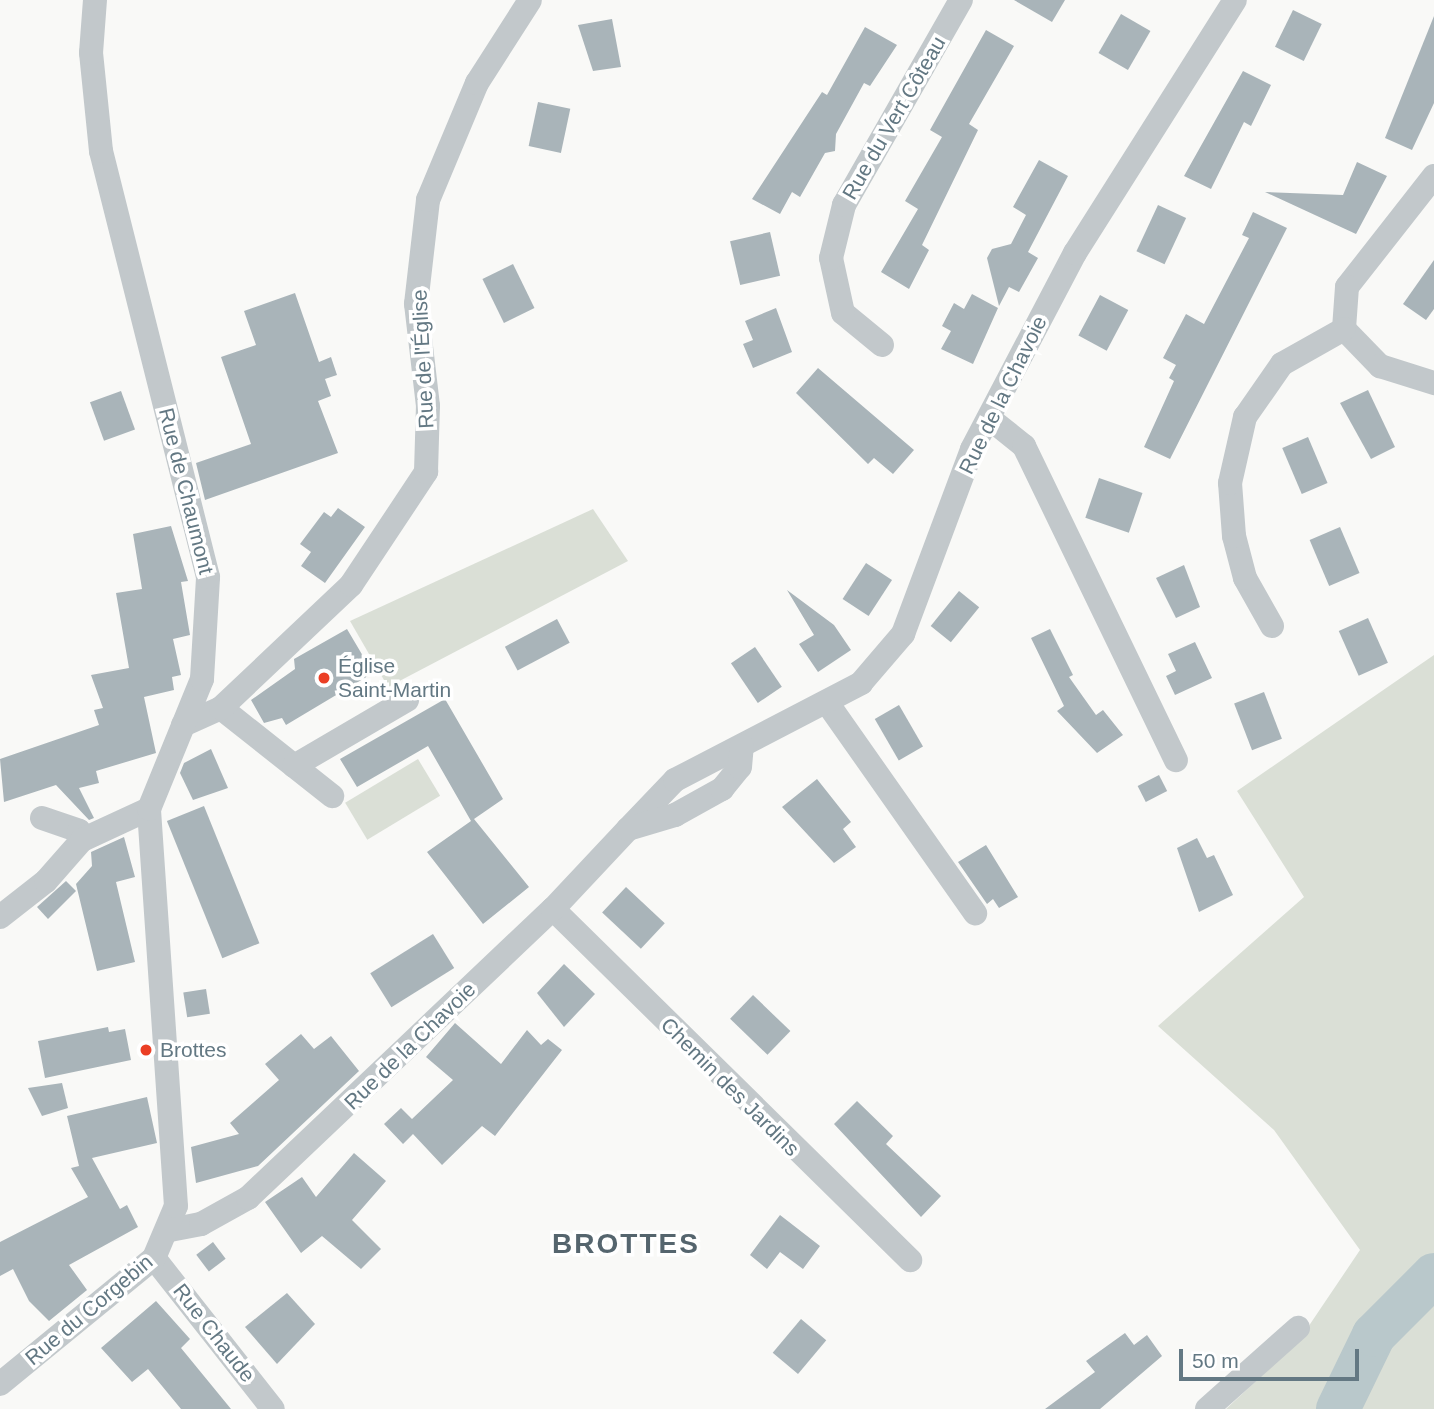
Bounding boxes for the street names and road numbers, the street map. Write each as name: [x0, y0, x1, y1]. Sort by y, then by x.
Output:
street label: Rue du Vert Côteau: [837, 32, 951, 204]
street label: Rue de l'Église: [407, 289, 439, 429]
street label: Rue de la Chavoie: [954, 312, 1052, 478]
street label: Rue de Chaumont: [153, 405, 219, 577]
street label: Rue de la Chavoie: [339, 977, 481, 1115]
street label: Chemin des Jardins: [655, 1012, 805, 1162]
street label: Rue du Corgebin: [20, 1249, 158, 1371]
street label: Rue Chaude: [168, 1279, 260, 1387]

